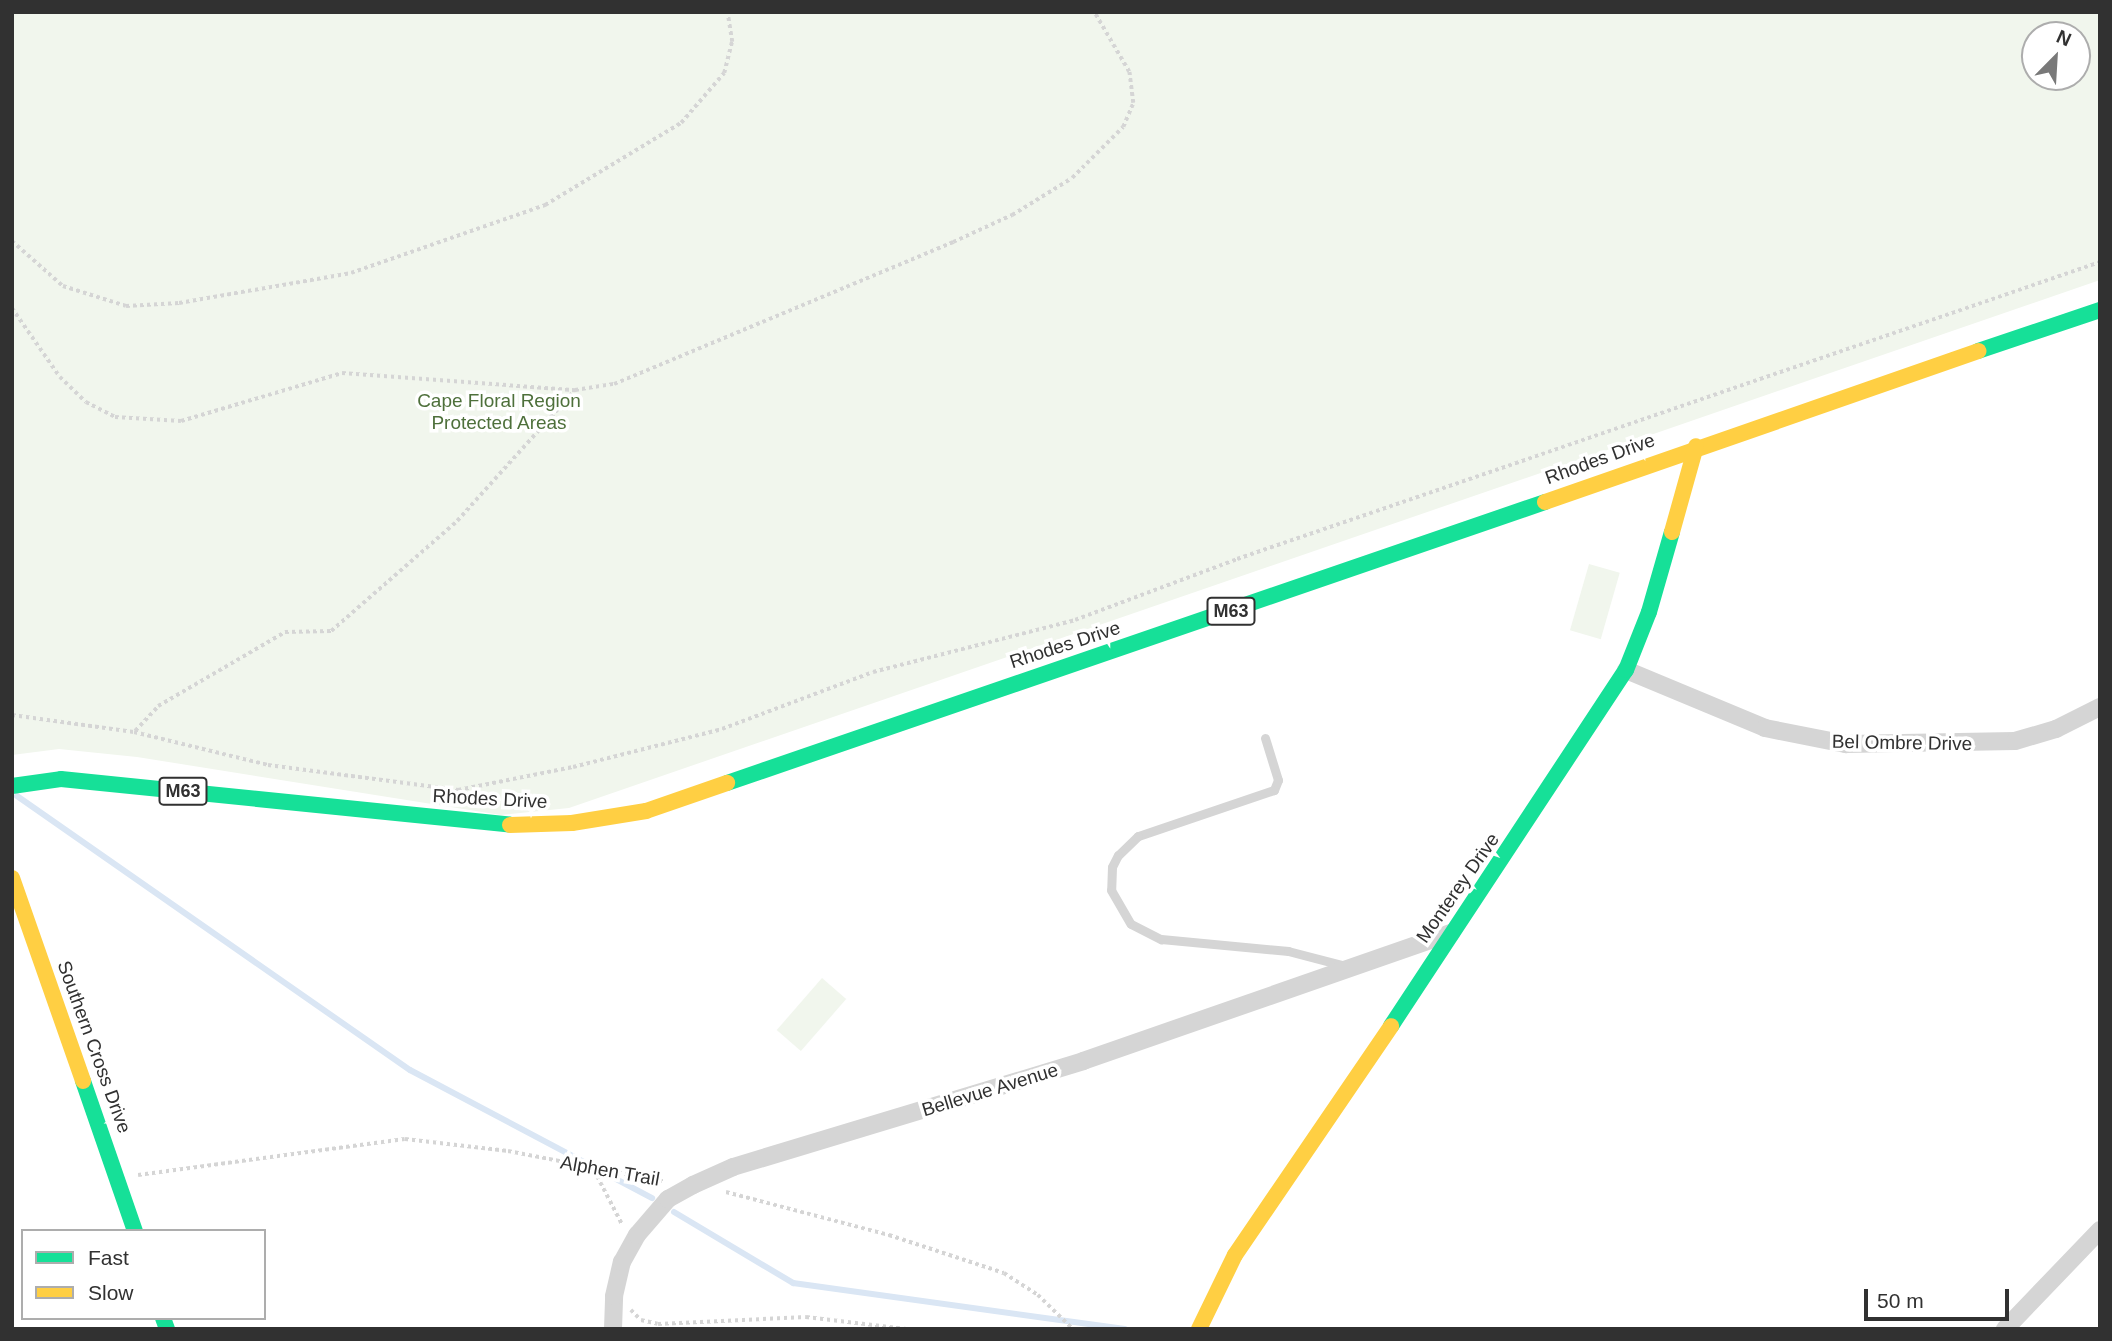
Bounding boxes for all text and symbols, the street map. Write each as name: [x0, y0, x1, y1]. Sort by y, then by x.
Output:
north arrow: [2021, 21, 2091, 91]
text: N: [2053, 26, 2074, 51]
park label: Cape Floral Region Protected Areas: [417, 390, 581, 434]
street label: Rhodes Drive: [1542, 429, 1658, 489]
road number: M63: [1205, 596, 1257, 626]
street label: Rhodes Drive: [1007, 616, 1123, 674]
street label: Bel Ombre Drive: [1832, 730, 1972, 756]
road number: M63: [157, 776, 209, 806]
street label: Rhodes Drive: [432, 785, 548, 813]
street label: Monterey Drive: [1412, 829, 1504, 947]
street label: Southern Cross Drive: [52, 958, 136, 1136]
street label: Bellevue Avenue: [919, 1058, 1061, 1122]
street label: Alphen Trail: [558, 1151, 662, 1191]
legend: [21, 1229, 266, 1320]
text: Fast: [88, 1246, 129, 1269]
scale bar: [1867, 1274, 2012, 1318]
text: Slow: [88, 1281, 134, 1304]
text: 50 m: [1877, 1289, 1924, 1312]

